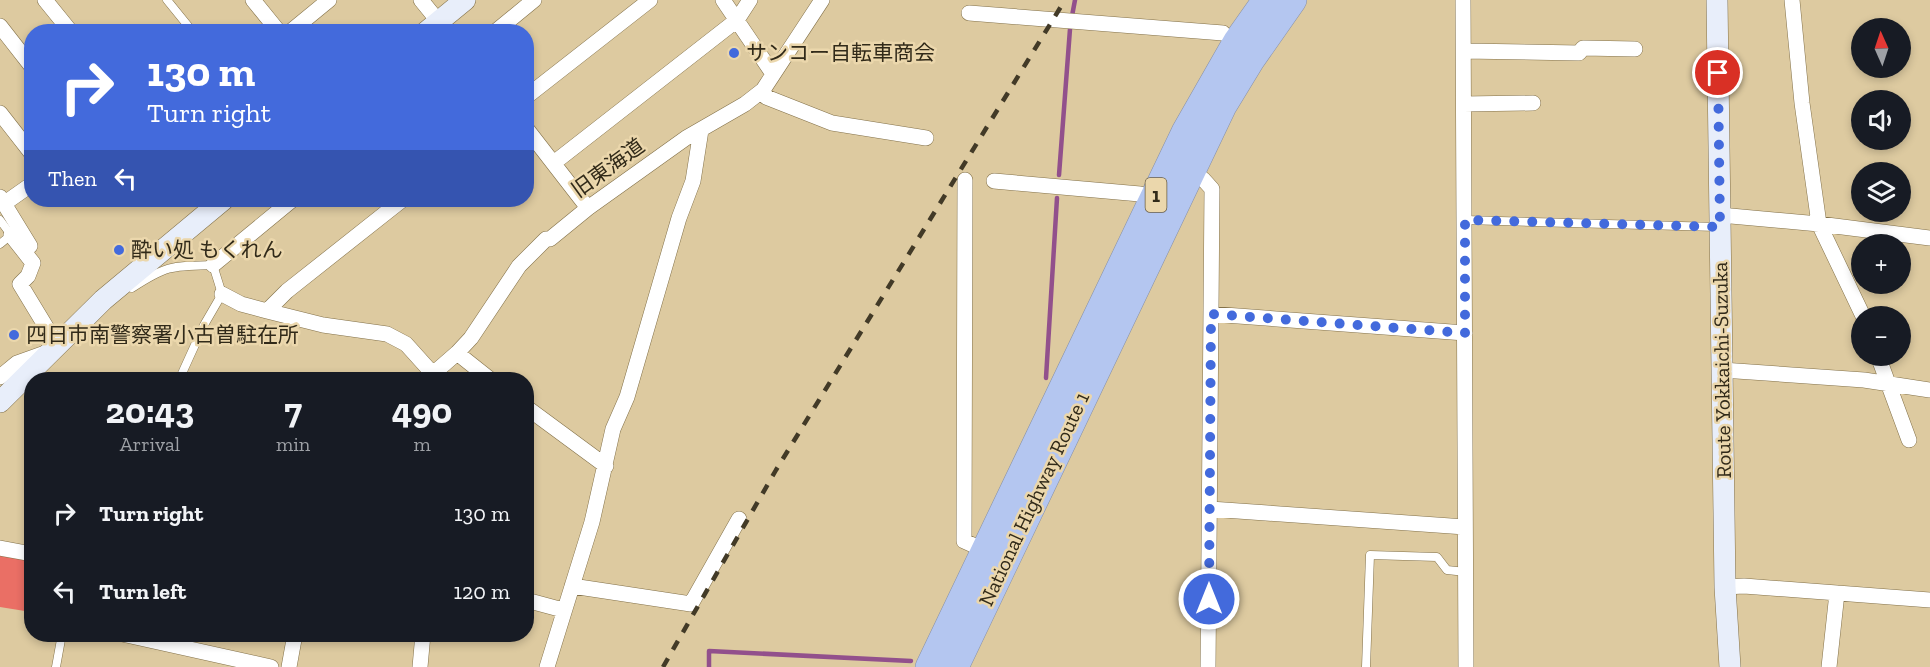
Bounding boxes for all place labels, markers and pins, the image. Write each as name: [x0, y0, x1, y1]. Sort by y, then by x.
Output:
place label: サンコー自転車商会: [746, 40, 935, 65]
marker: サンコー自転車商会: [727, 46, 741, 60]
pin: [1692, 47, 1743, 98]
place label: 酔い処 もくれん: [131, 237, 283, 262]
marker: 酔い処 もくれん: [112, 243, 126, 257]
place label: 四日市南警察署小古曽駐在所: [26, 322, 299, 347]
marker: 四日市南警察署小古曽駐在所: [7, 328, 21, 342]

